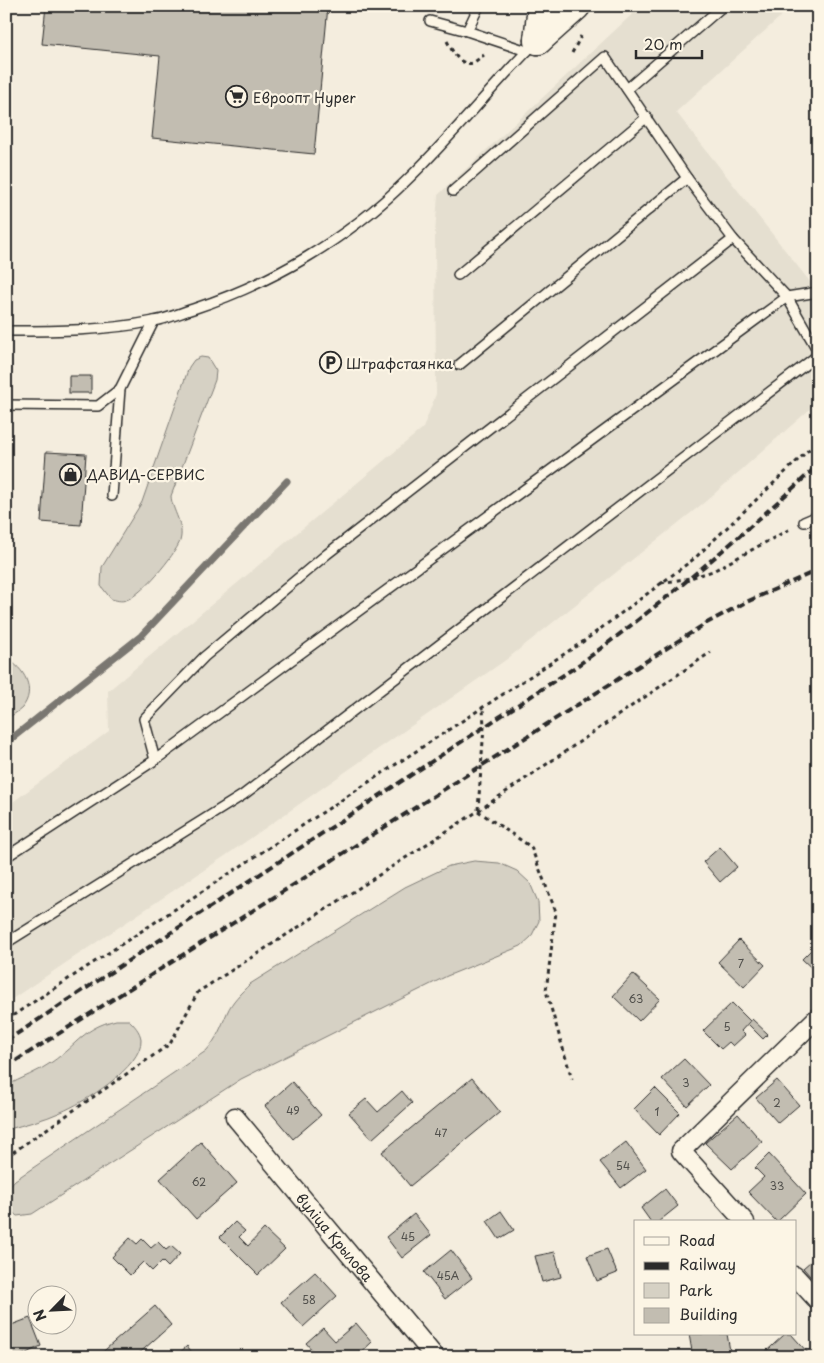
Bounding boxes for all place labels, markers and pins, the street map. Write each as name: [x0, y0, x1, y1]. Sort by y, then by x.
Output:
supermarket icon: Евроопт Hyper: [225, 85, 249, 109]
place label: Евроопт Hyper: [253, 87, 356, 108]
parking icon: Штрафстаянка: [318, 351, 342, 375]
place label: Штрафстаянка: [346, 353, 453, 374]
shop icon: ДАВИД-СЕРВИС: [59, 462, 83, 486]
place label: ДАВИД-СЕРВИС: [86, 464, 205, 485]

